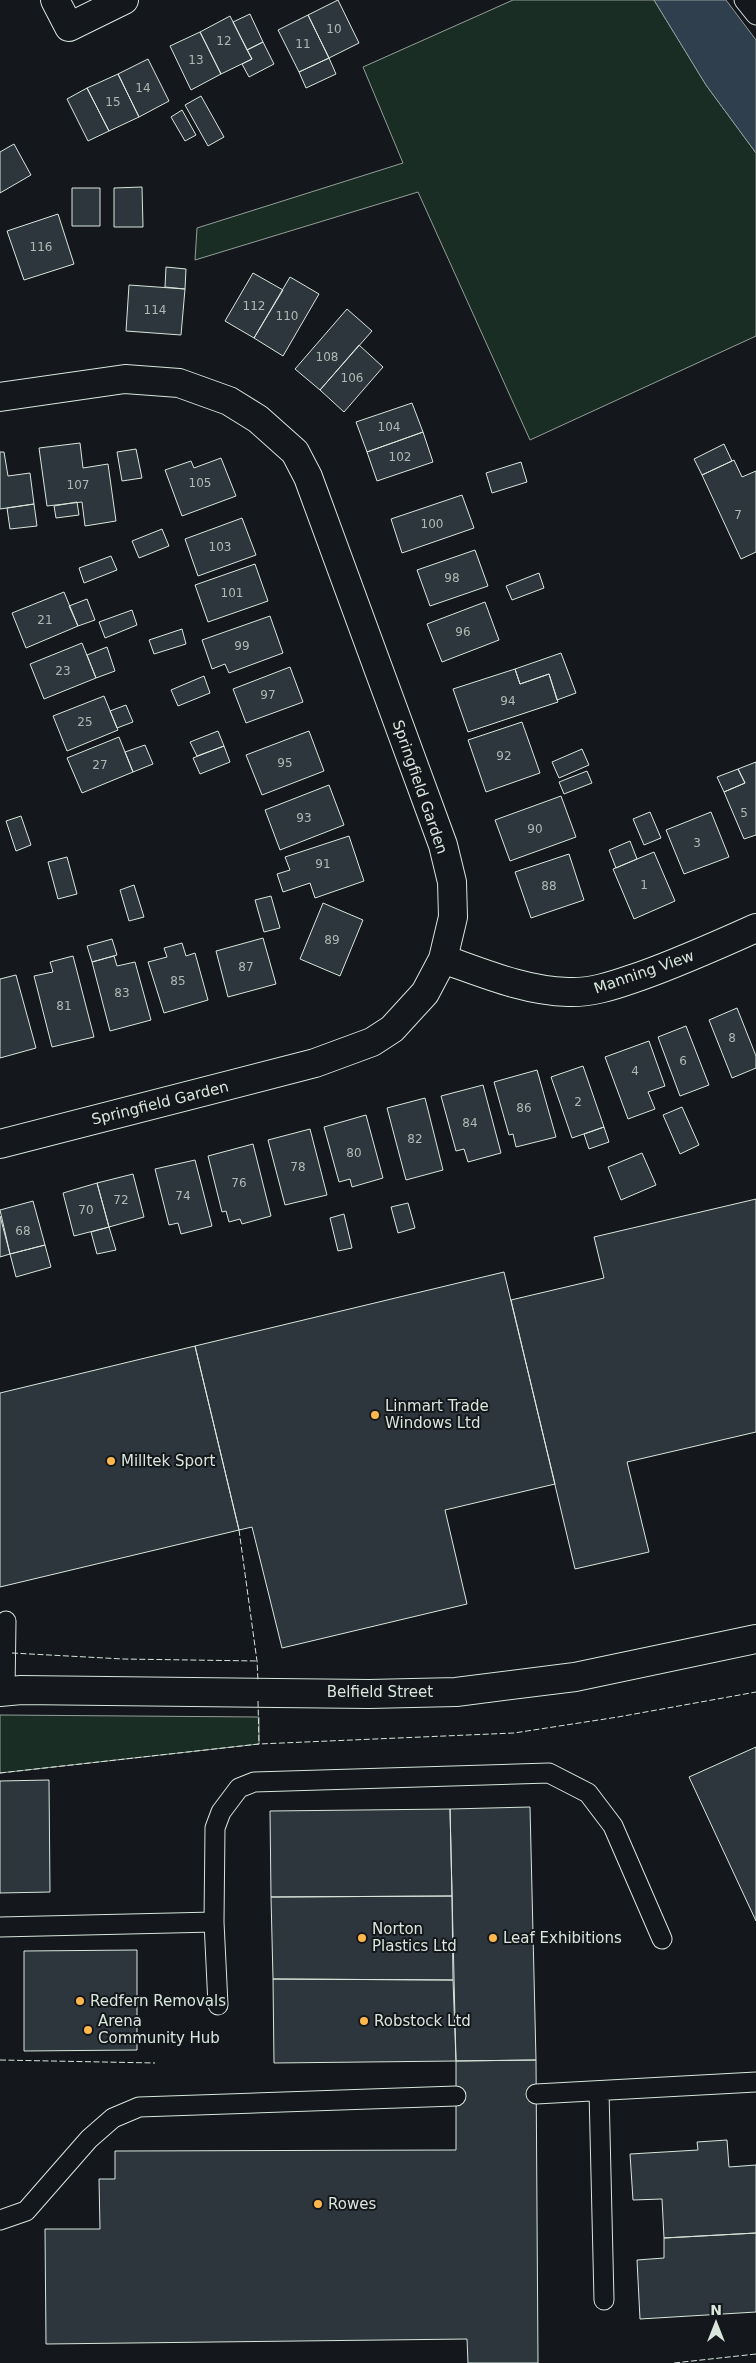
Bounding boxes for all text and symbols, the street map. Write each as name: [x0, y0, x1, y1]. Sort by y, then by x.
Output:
house number: 10: [326, 22, 342, 36]
house number: 12: [216, 34, 232, 48]
house number: 11: [295, 37, 311, 51]
house number: 13: [188, 53, 204, 67]
house number: 14: [135, 81, 151, 95]
house number: 15: [105, 95, 121, 109]
house number: 116: [30, 240, 52, 254]
house number: 112: [243, 299, 265, 313]
house number: 114: [144, 303, 166, 317]
house number: 110: [276, 309, 298, 323]
house number: 108: [316, 350, 338, 364]
house number: 106: [341, 371, 363, 385]
house number: 104: [378, 420, 400, 434]
house number: 102: [389, 450, 411, 464]
house number: 105: [189, 476, 211, 490]
house number: 107: [67, 478, 89, 492]
house number: 7: [734, 508, 742, 522]
house number: 100: [421, 517, 443, 531]
house number: 103: [209, 540, 231, 554]
house number: 98: [444, 571, 460, 585]
house number: 101: [221, 586, 243, 600]
house number: 21: [37, 613, 53, 627]
house number: 96: [455, 625, 471, 639]
house number: 99: [234, 639, 250, 653]
house number: 23: [55, 664, 71, 678]
house number: 97: [260, 688, 276, 702]
house number: 94: [500, 694, 516, 708]
house number: 25: [77, 715, 93, 729]
street label: Springfield Garden: [389, 718, 451, 856]
house number: 92: [496, 749, 512, 763]
house number: 95: [277, 756, 293, 770]
house number: 27: [92, 758, 108, 772]
house number: 5: [740, 806, 748, 820]
house number: 93: [296, 811, 312, 825]
house number: 90: [527, 822, 543, 836]
house number: 3: [693, 836, 701, 850]
house number: 91: [315, 857, 331, 871]
house number: 1: [640, 878, 648, 892]
house number: 88: [541, 879, 557, 893]
house number: 89: [324, 933, 340, 947]
street label: Manning View: [592, 946, 696, 998]
house number: 87: [238, 960, 254, 974]
house number: 85: [170, 974, 186, 988]
house number: 83: [114, 986, 130, 1000]
house number: 81: [56, 999, 72, 1013]
house number: 8: [728, 1031, 736, 1045]
house number: 6: [679, 1054, 687, 1068]
house number: 4: [631, 1064, 639, 1078]
street label: Springfield Garden: [90, 1077, 230, 1129]
house number: 2: [574, 1095, 582, 1109]
house number: 86: [516, 1101, 532, 1115]
house number: 84: [462, 1116, 478, 1130]
house number: 82: [407, 1132, 423, 1146]
house number: 80: [346, 1146, 362, 1160]
house number: 78: [290, 1160, 306, 1174]
house number: 76: [231, 1176, 247, 1190]
house number: 74: [175, 1189, 191, 1203]
house number: 72: [113, 1193, 129, 1207]
house number: 70: [78, 1203, 94, 1217]
house number: 68: [15, 1224, 31, 1238]
place label: Linmart Trade Windows Ltd: [385, 1397, 489, 1432]
marker: Linmart Trade Windows Ltd: [369, 1409, 381, 1421]
place label: Milltek Sport: [121, 1452, 215, 1470]
marker: Milltek Sport: [105, 1455, 117, 1467]
street label: Belfield Street: [327, 1683, 433, 1701]
place label: Norton Plastics Ltd: [372, 1920, 457, 1955]
place label: Leaf Exhibitions: [503, 1929, 622, 1947]
marker: Norton Plastics Ltd: [356, 1932, 368, 1944]
marker: Leaf Exhibitions: [487, 1932, 499, 1944]
place label: Redfern Removals: [90, 1992, 226, 2010]
marker: Redfern Removals: [74, 1995, 86, 2007]
place label: Arena Community Hub: [98, 2012, 220, 2047]
place label: Robstock Ltd: [374, 2012, 471, 2030]
marker: Robstock Ltd: [358, 2015, 370, 2027]
marker: Arena Community Hub: [82, 2024, 94, 2036]
place label: Rowes: [328, 2195, 376, 2213]
marker: Rowes: [312, 2198, 324, 2210]
north arrow: [691, 2298, 741, 2348]
text: N: [710, 2302, 722, 2318]

